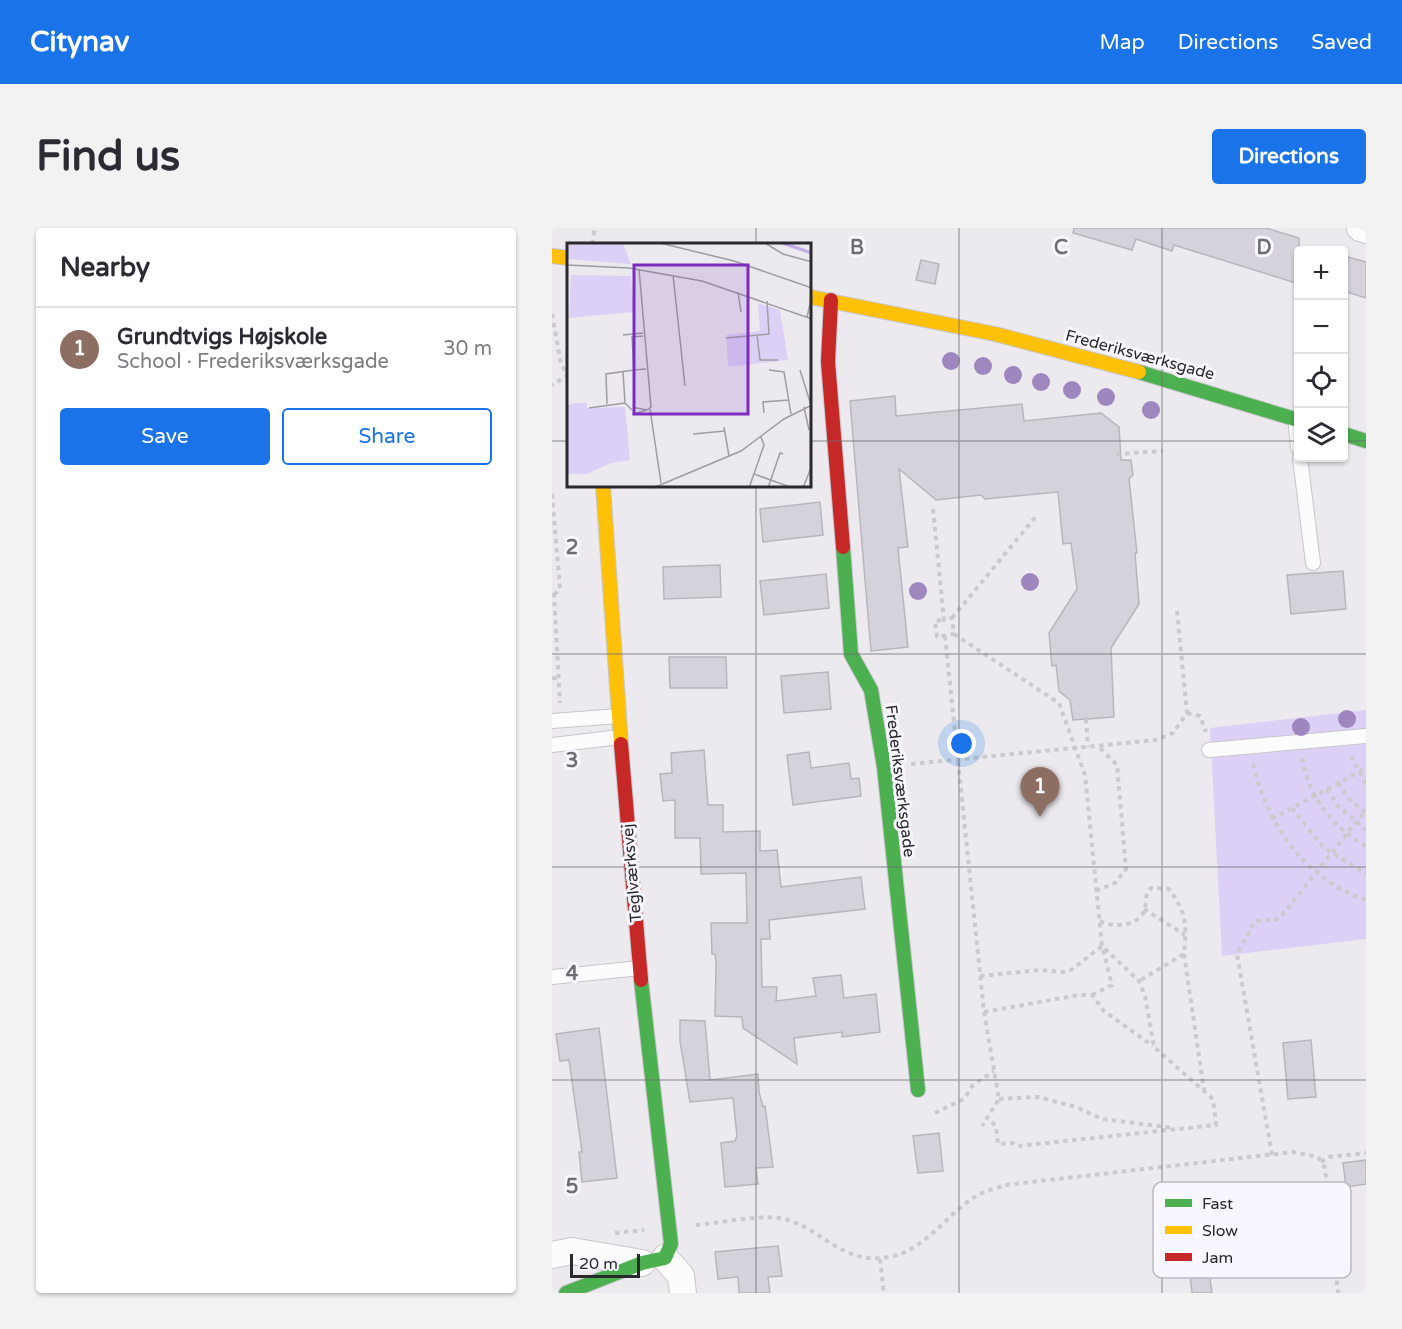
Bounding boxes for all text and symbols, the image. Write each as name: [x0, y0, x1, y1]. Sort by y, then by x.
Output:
text: Citynav: [30, 25, 129, 59]
text: Map: [1099, 30, 1145, 55]
text: Directions: [1178, 30, 1278, 55]
text: Saved: [1311, 30, 1372, 55]
button: Directions: [1212, 129, 1366, 184]
text: Find us: [36, 131, 180, 182]
text: B: [850, 236, 864, 260]
text: C: [1054, 236, 1068, 260]
text: D: [1256, 236, 1272, 260]
inset map: [567, 243, 812, 488]
map controls: [1294, 246, 1348, 462]
button: +: [1294, 246, 1348, 300]
text: Nearby: [60, 252, 150, 283]
button: −: [1294, 300, 1348, 354]
text: Grundtvigs Højskole: [117, 324, 327, 350]
street label: Frederiksværksgade: [1063, 325, 1217, 385]
text: 1: [73, 337, 86, 361]
text: 30 m: [443, 337, 492, 361]
text: School · Frederiksværksgade: [117, 350, 389, 374]
button: locate: [1294, 354, 1348, 408]
button: Save: [60, 408, 270, 465]
button: Share: [282, 408, 492, 465]
button: layers: [1294, 408, 1348, 462]
text: 2: [566, 536, 578, 560]
street label: Frederiksværksgade: [881, 704, 919, 858]
your location: [947, 729, 976, 758]
text: 3: [566, 749, 578, 773]
pin: 1: [1020, 768, 1060, 817]
street label: Teglværksvej: [618, 823, 646, 923]
text: 4: [566, 962, 579, 986]
text: 5: [566, 1175, 578, 1199]
legend: [1153, 1182, 1351, 1278]
text: Fast: [1202, 1194, 1233, 1214]
text: Slow: [1202, 1221, 1238, 1241]
text: Jam: [1202, 1248, 1233, 1268]
scale bar: [570, 1251, 640, 1278]
text: 20 m: [579, 1254, 618, 1274]

